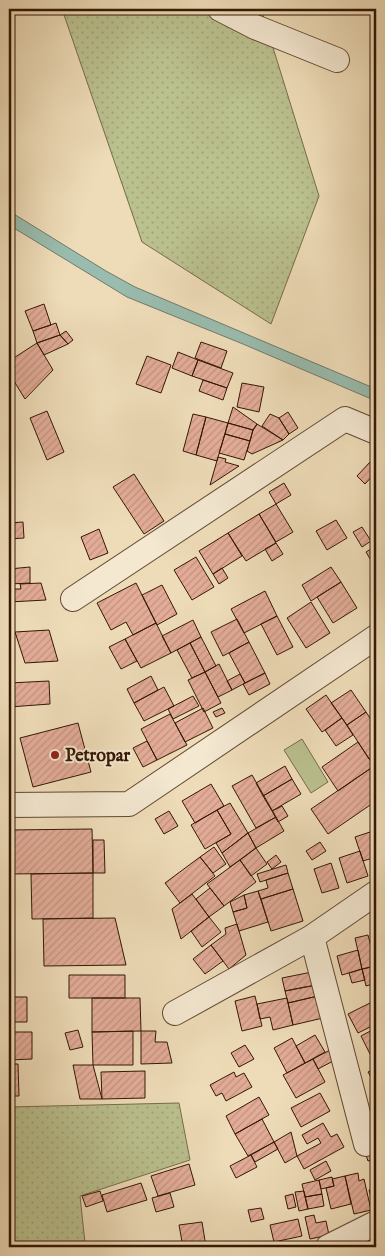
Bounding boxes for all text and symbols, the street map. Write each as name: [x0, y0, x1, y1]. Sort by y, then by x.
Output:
place label: Petropar: [65, 745, 130, 768]
marker: Petropar: [49, 749, 61, 761]

